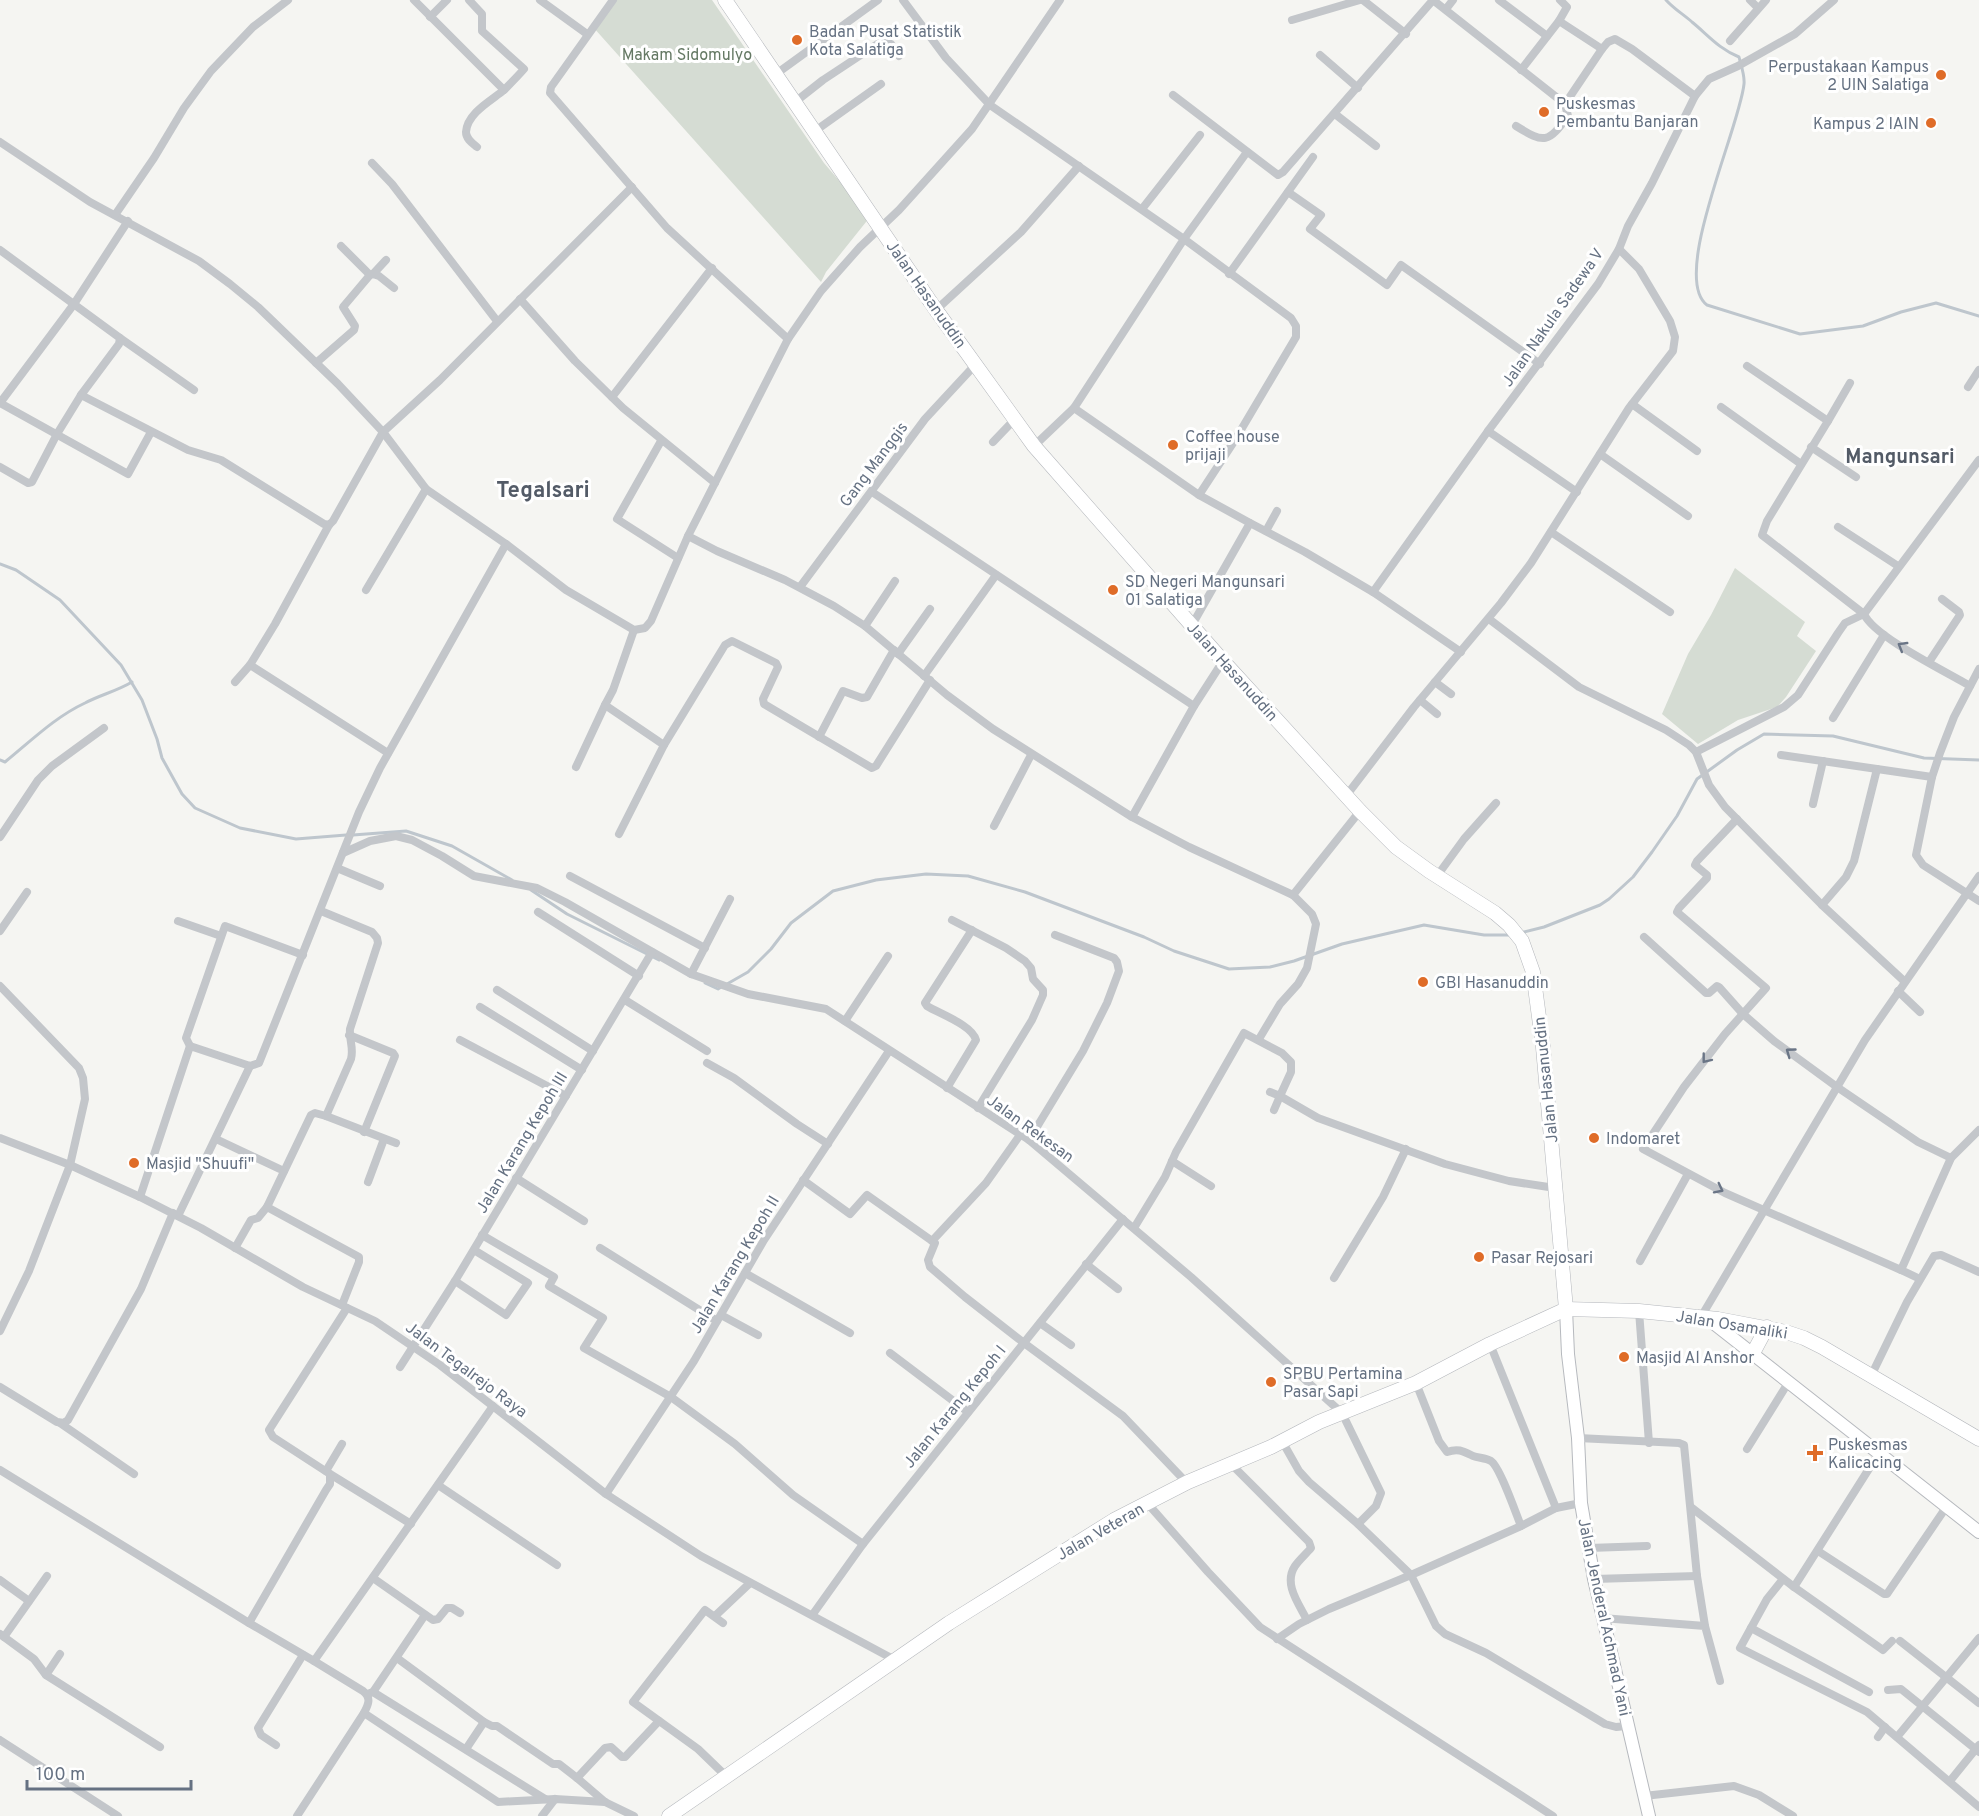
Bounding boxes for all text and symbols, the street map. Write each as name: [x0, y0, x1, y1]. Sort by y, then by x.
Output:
place label: Badan Pusat Statistik Kota Salatiga: [809, 23, 962, 61]
marker: Badan Pusat Statistik Kota Salatiga: [790, 33, 804, 47]
park label: Makam Sidomulyo: [622, 46, 752, 66]
place label: Perpustakaan Kampus 2 UIN Salatiga: [1768, 58, 1929, 96]
marker: Perpustakaan Kampus 2 UIN Salatiga: [1934, 68, 1948, 82]
place label: Puskesmas Pembantu Banjaran: [1556, 95, 1698, 133]
marker: Puskesmas Pembantu Banjaran: [1537, 105, 1551, 119]
place label: Kampus 2 IAIN: [1813, 115, 1919, 135]
marker: Kampus 2 IAIN: [1924, 116, 1938, 130]
street label: Jalan Hasanuddin: [881, 237, 970, 353]
street label: Jalan Nakula Sadewa V: [1498, 245, 1609, 391]
street label: Gang Manggis: [836, 419, 913, 512]
place label: Coffee house prijaji: [1185, 428, 1280, 466]
marker: Coffee house prijaji: [1166, 438, 1180, 452]
district label: Mangunsari: [1845, 445, 1955, 471]
district label: Tegalsari: [496, 478, 590, 505]
place label: SD Negeri Mangunsari 01 Salatiga: [1125, 573, 1285, 611]
marker: SD Negeri Mangunsari 01 Salatiga: [1106, 583, 1120, 597]
street label: Jalan Hasanuddin: [1182, 619, 1281, 726]
one-way arrow: [1898, 641, 1908, 653]
place label: GBI Hasanuddin: [1435, 974, 1549, 994]
marker: GBI Hasanuddin: [1416, 975, 1430, 989]
street label: Jalan Hasanuddin: [1530, 1016, 1564, 1144]
one-way arrow: [1785, 1048, 1796, 1059]
one-way arrow: [1702, 1053, 1713, 1064]
street label: Jalan Karang Kepoh III: [473, 1069, 573, 1217]
street label: Jalan Rekesan: [982, 1091, 1077, 1168]
place label: Indomaret: [1606, 1130, 1680, 1150]
marker: Indomaret: [1587, 1131, 1601, 1145]
place label: Masjid "Shuufi": [146, 1155, 254, 1175]
marker: Masjid "Shuufi": [127, 1156, 141, 1170]
one-way arrow: [1712, 1182, 1723, 1194]
street label: Jalan Karang Kepoh II: [687, 1193, 785, 1338]
place label: Pasar Rejosari: [1491, 1249, 1593, 1269]
marker: Pasar Rejosari: [1472, 1250, 1486, 1264]
street label: Jalan Osamaliki: [1674, 1307, 1789, 1345]
street label: Jalan Tegalrejo Raya: [401, 1318, 531, 1423]
street label: Jalan Karang Kepoh I: [900, 1342, 1011, 1473]
place label: Masjid Al Anshor: [1636, 1349, 1754, 1369]
marker: Masjid Al Anshor: [1617, 1350, 1631, 1364]
place label: SPBU Pertamina Pasar Sapi: [1283, 1365, 1403, 1403]
marker: SPBU Pertamina Pasar Sapi: [1264, 1375, 1278, 1389]
place label: Puskesmas Kalicacing: [1828, 1436, 1908, 1474]
marker: Puskesmas Kalicacing: [1806, 1444, 1824, 1462]
street label: Jalan Veteran: [1054, 1500, 1148, 1566]
street label: Jalan Jenderal Achmad Yani: [1572, 1517, 1634, 1718]
scale bar: [27, 1753, 190, 1791]
text: 100 m: [36, 1764, 85, 1787]

